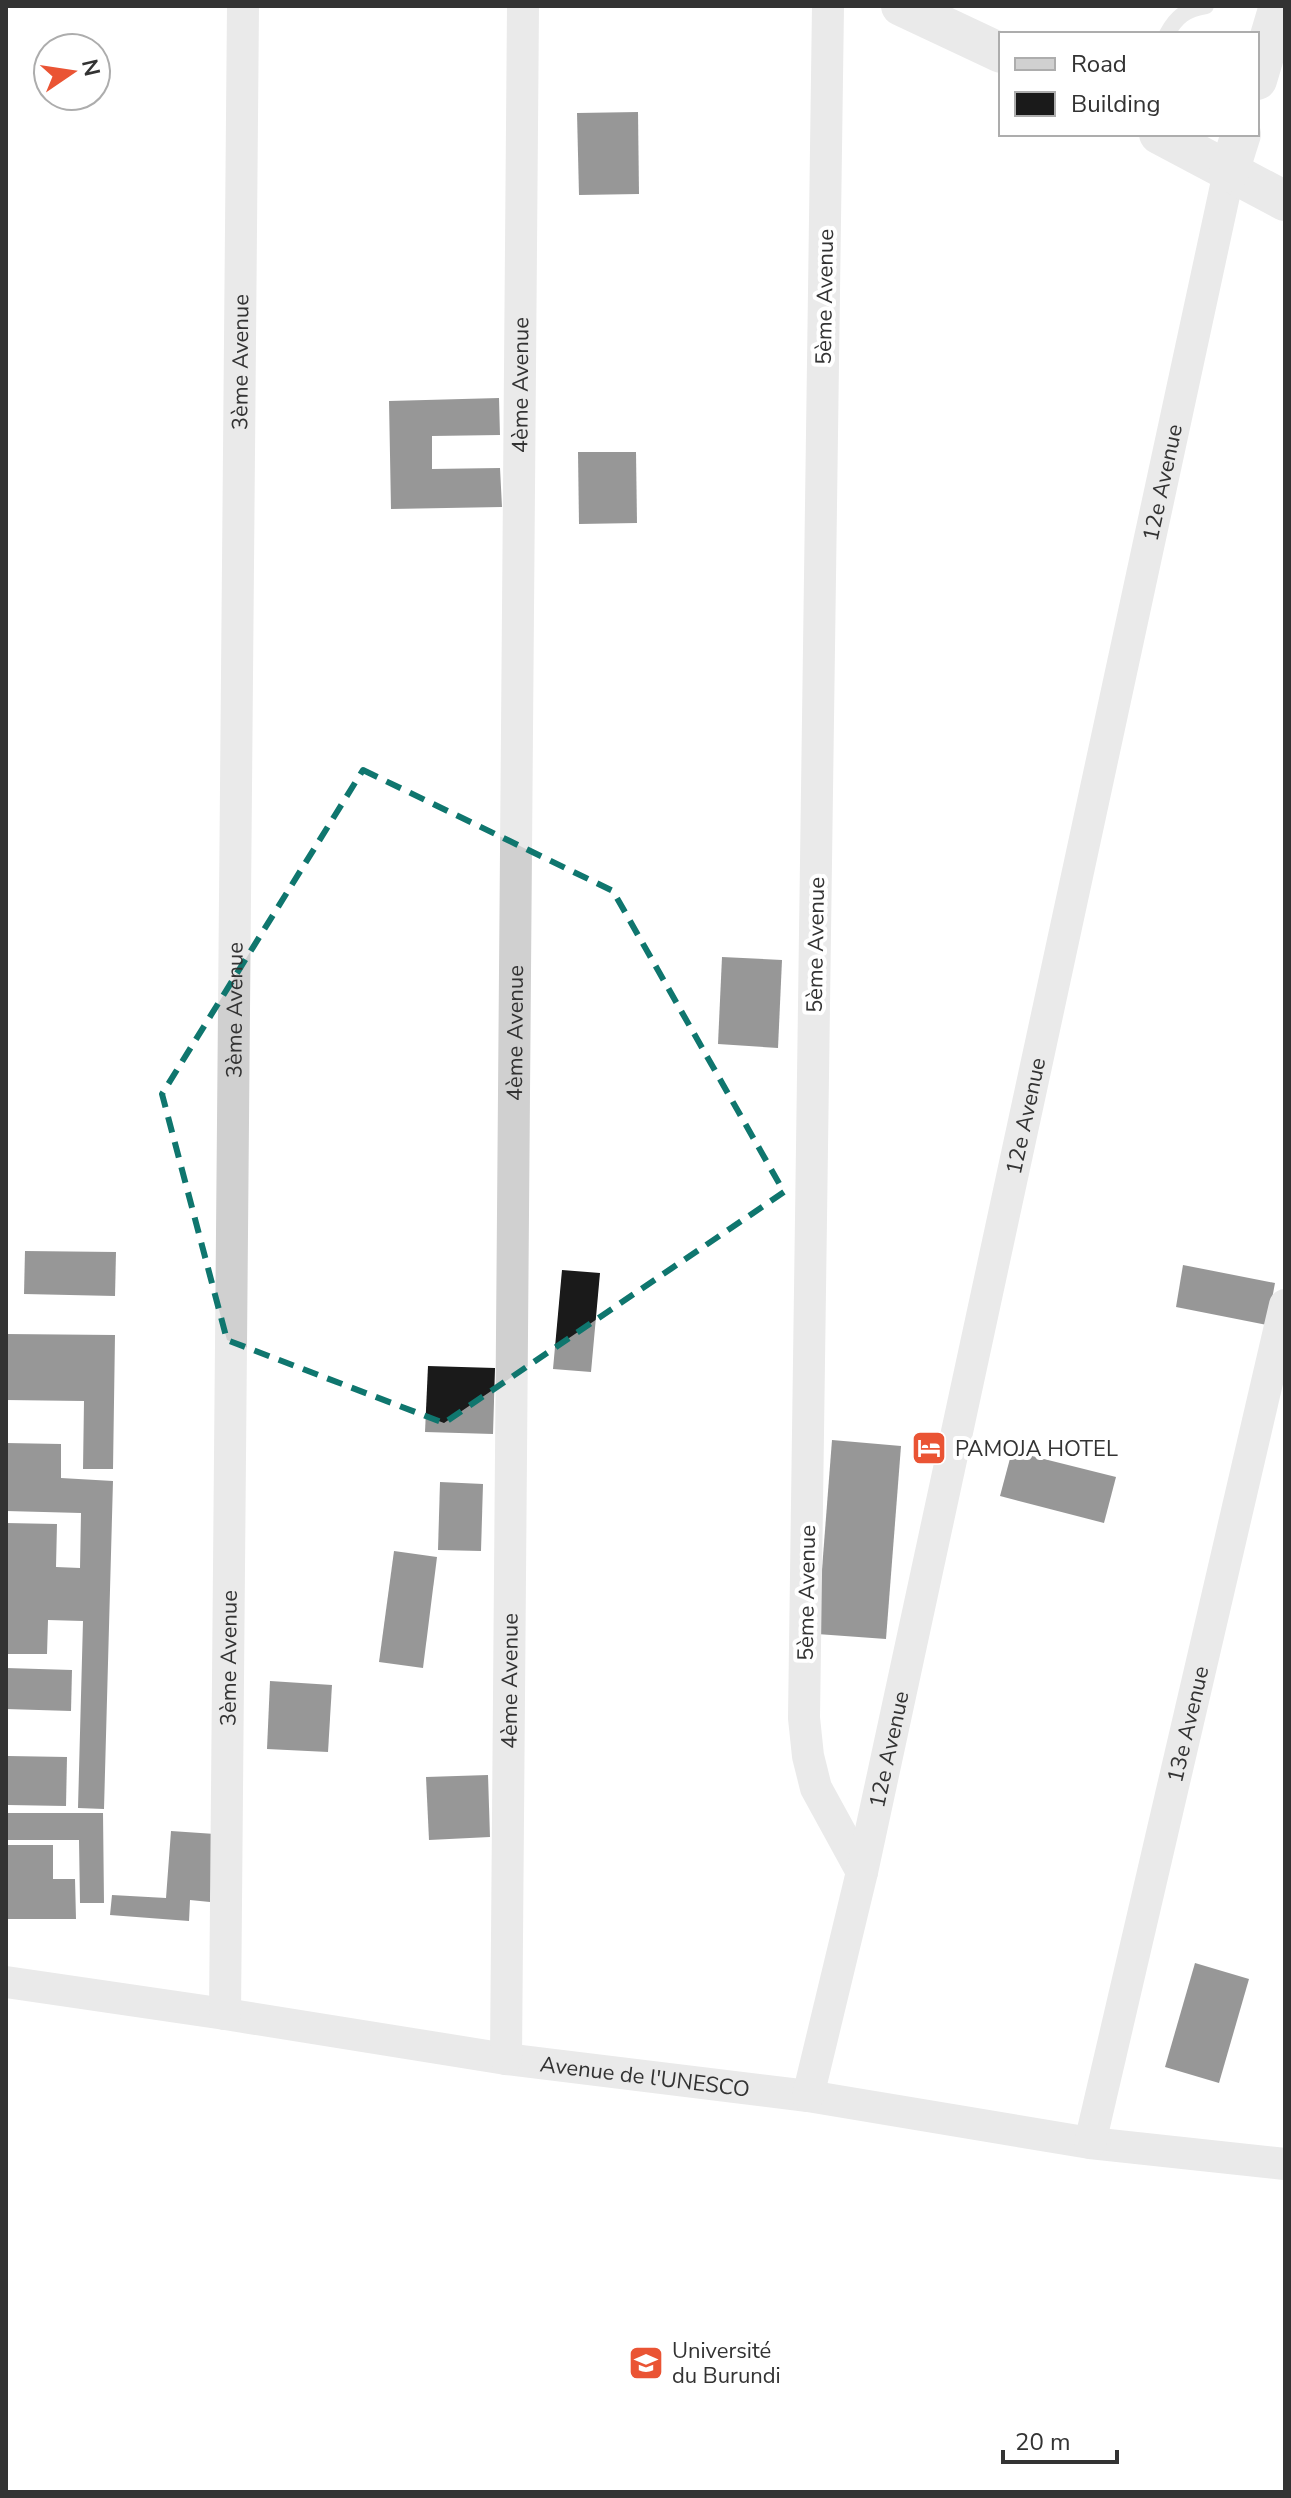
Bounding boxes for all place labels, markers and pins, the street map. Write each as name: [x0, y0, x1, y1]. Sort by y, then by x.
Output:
hotel icon: PAMOJA HOTEL: [910, 1429, 948, 1467]
place label: PAMOJA HOTEL: [955, 1434, 1118, 1464]
place label: Université du Burundi: [672, 2336, 781, 2391]
school or university icon: Université du Burundi: [627, 2344, 665, 2382]

